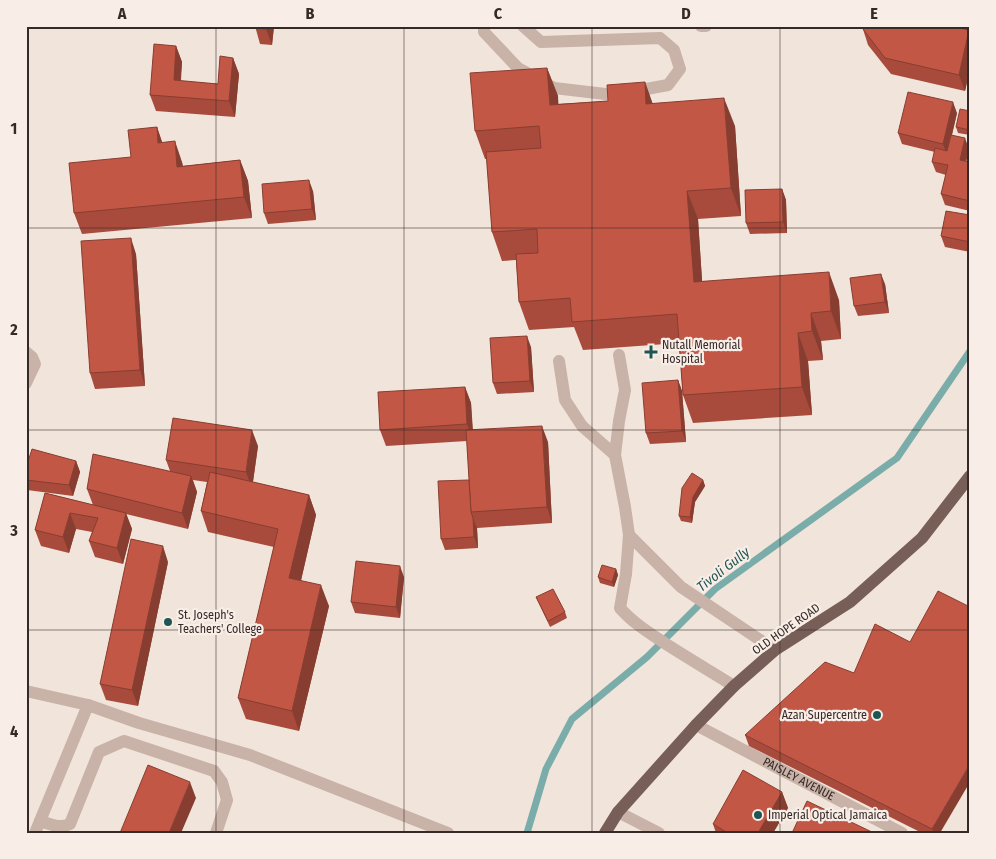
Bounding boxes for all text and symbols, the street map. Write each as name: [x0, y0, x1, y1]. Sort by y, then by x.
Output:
text: A: [117, 4, 127, 23]
text: B: [306, 4, 315, 23]
text: C: [494, 4, 503, 23]
text: D: [681, 4, 691, 23]
text: E: [870, 4, 878, 23]
text: 1: [11, 119, 17, 138]
text: 2: [9, 320, 18, 339]
place label: Nutall Memorial Hospital: [662, 338, 740, 366]
marker: Nutall Memorial Hospital: [644, 345, 658, 359]
text: 3: [9, 521, 18, 540]
water label: Tivoli Gully: [693, 543, 754, 595]
street label: OLD HOPE ROAD: [750, 601, 823, 657]
place label: St. Joseph's Teachers' College: [178, 608, 262, 636]
marker: St. Joseph's Teachers' College: [162, 616, 174, 628]
place label: Azan Supercentre: [782, 708, 867, 722]
marker: Azan Supercentre: [871, 709, 883, 721]
text: 4: [10, 722, 18, 741]
street label: PAISLEY AVENUE: [761, 754, 837, 803]
place label: Imperial Optical Jamaica: [768, 808, 888, 822]
marker: Imperial Optical Jamaica: [752, 809, 764, 821]

